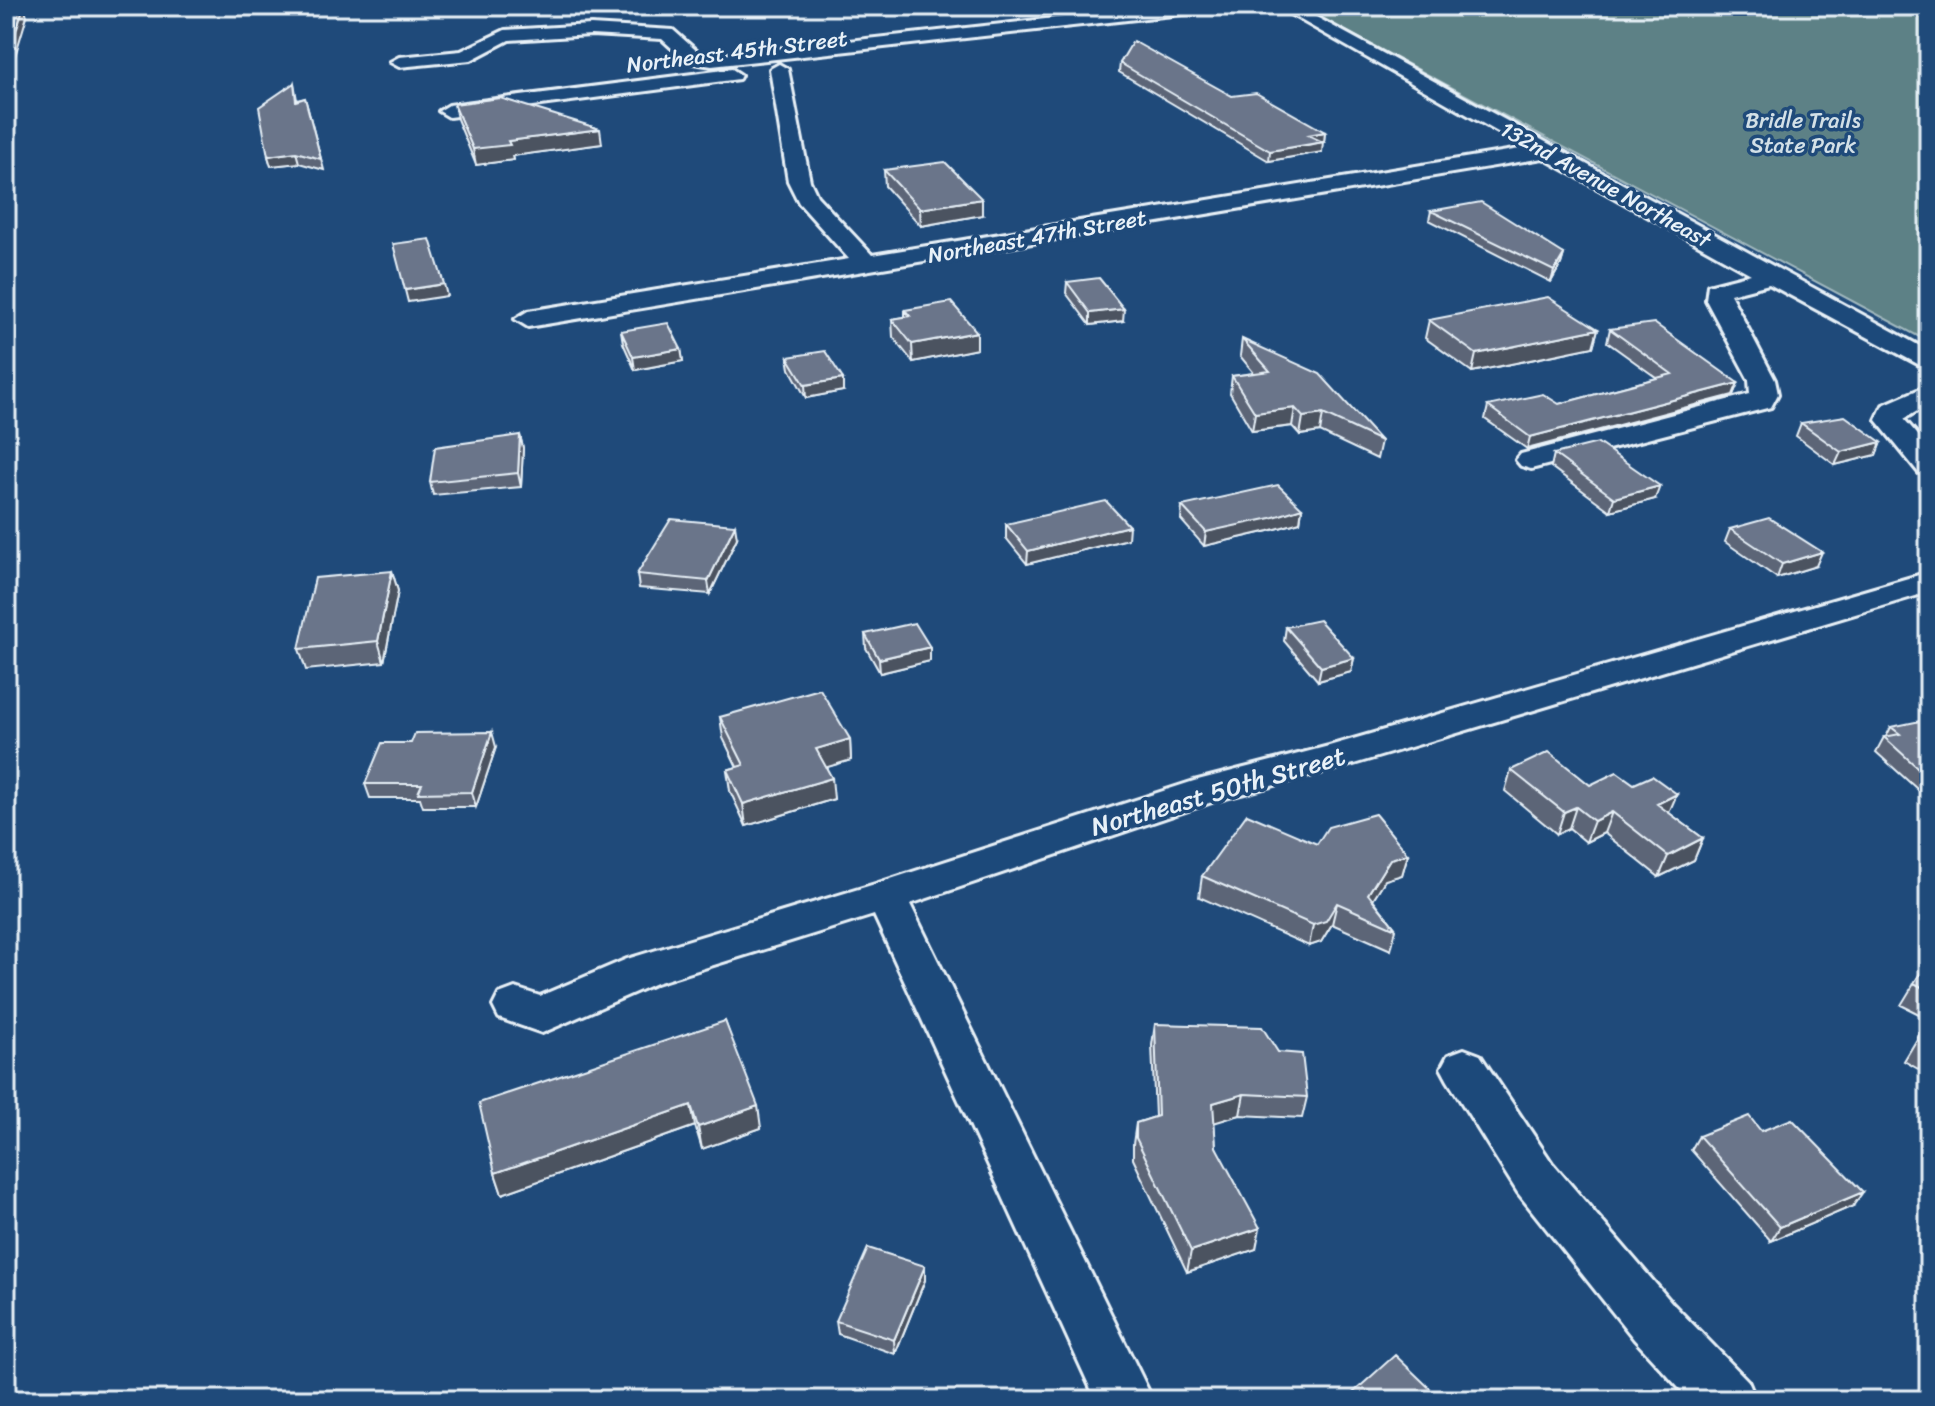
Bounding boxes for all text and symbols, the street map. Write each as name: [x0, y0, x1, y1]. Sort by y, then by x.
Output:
street label: Northeast 45th Street: [624, 19, 850, 84]
park label: Bridle Trails State Park: [1745, 101, 1861, 165]
street label: 132nd Avenue Northeast: [1493, 110, 1720, 259]
street label: Northeast 47th Street: [925, 198, 1150, 275]
street label: Northeast 50th Street: [1085, 733, 1351, 849]

